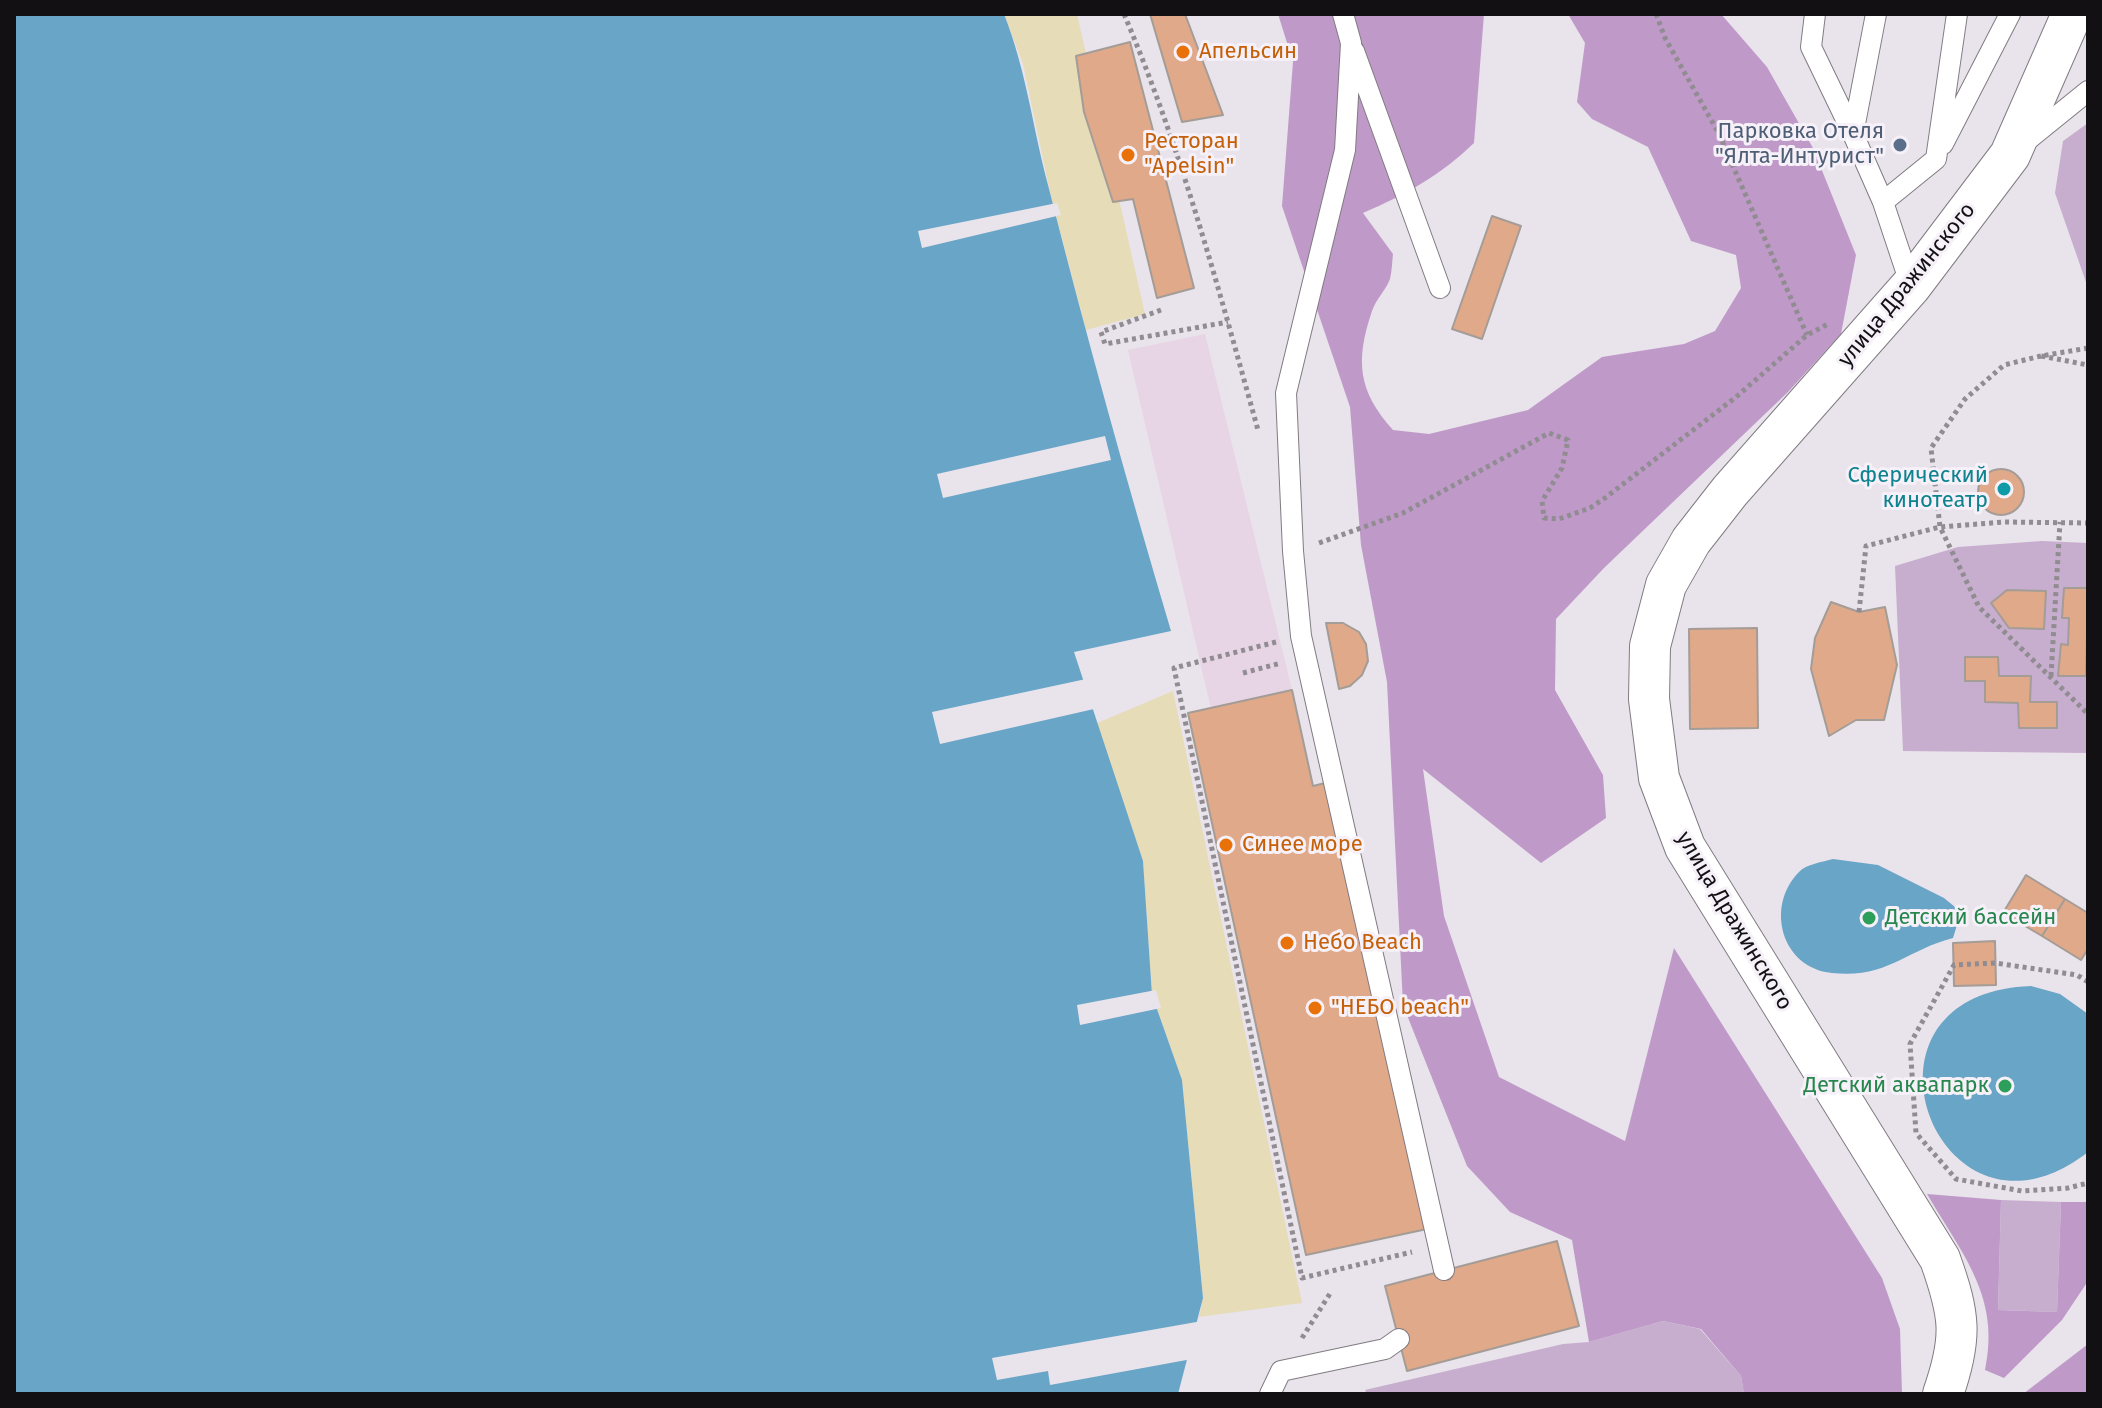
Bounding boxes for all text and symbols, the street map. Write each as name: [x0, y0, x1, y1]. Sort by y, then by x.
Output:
place label: Апельсин: [1199, 39, 1297, 65]
marker: Апельсин: [1174, 43, 1192, 61]
place label: Парковка Отеля "Ялта-Интурист": [1715, 119, 1884, 170]
place label: Ресторан "Apelsin": [1144, 129, 1239, 180]
marker: Парковка Отеля "Ялта-Интурист": [1891, 136, 1909, 154]
marker: Ресторан "Apelsin": [1119, 146, 1137, 164]
street label: улица Дражинского: [1833, 198, 1981, 372]
place label: Сферический кинотеатр: [1847, 463, 1988, 514]
marker: Сферический кинотеатр: [1995, 480, 2013, 498]
street label: улица Дражинского: [1670, 827, 1798, 1015]
place label: Синее море: [1242, 832, 1363, 858]
marker: Синее море: [1217, 836, 1235, 854]
place label: Детский бассейн: [1885, 905, 2056, 931]
marker: Детский бассейн: [1860, 909, 1878, 927]
place label: Небо Beach: [1303, 930, 1422, 956]
marker: Небо Beach: [1278, 934, 1296, 952]
place label: "НЕБО beach": [1331, 995, 1469, 1021]
marker: "НЕБО beach": [1306, 999, 1324, 1017]
place label: Детский аквапарк: [1804, 1073, 1989, 1099]
marker: Детский аквапарк: [1996, 1077, 2014, 1095]

